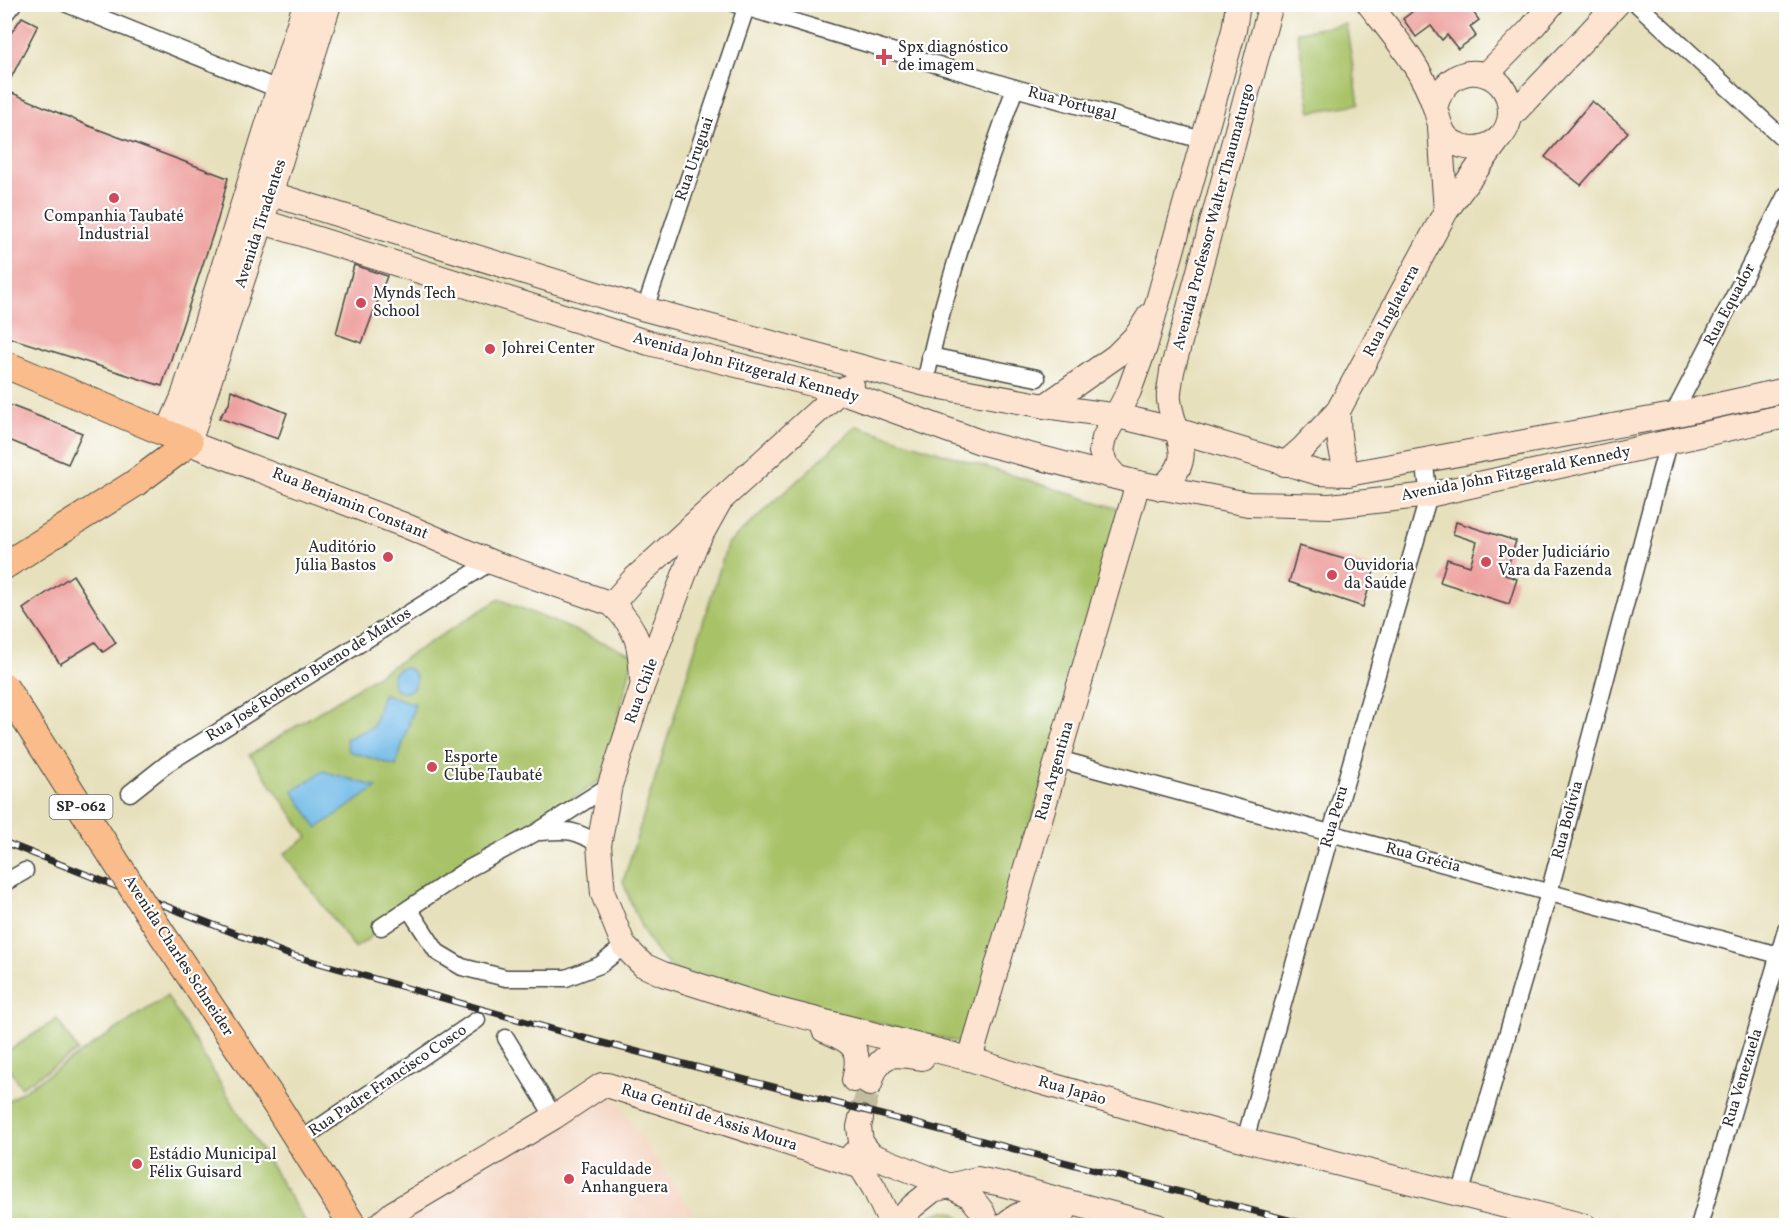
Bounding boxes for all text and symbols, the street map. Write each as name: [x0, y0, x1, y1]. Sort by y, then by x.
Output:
place label: Spx diagnóstico de imagem: [898, 37, 1008, 77]
marker: Spx diagnóstico de imagem: [875, 48, 893, 66]
street label: Avenida Professor Walter Thaumaturgo: [1168, 81, 1260, 353]
street label: Rua Portugal: [1025, 82, 1119, 126]
street label: Rua Uruguai: [670, 114, 720, 204]
street label: Avenida Tiradentes: [230, 157, 292, 291]
marker: Companhia Taubaté Industrial: [107, 191, 121, 205]
place label: Companhia Taubaté Industrial: [44, 206, 184, 246]
street label: Rua Equador: [1699, 260, 1761, 350]
street label: Rua Inglaterra: [1358, 261, 1426, 361]
place label: Mynds Tech School: [373, 283, 456, 323]
marker: Mynds Tech School: [354, 296, 368, 310]
street label: Avenida John Fitzgerald Kennedy: [631, 327, 862, 409]
place label: Johrei Center: [502, 338, 595, 360]
marker: Johrei Center: [483, 342, 497, 356]
street label: Avenida John Fitzgerald Kennedy: [1399, 441, 1633, 507]
street label: Rua Benjamin Constant: [269, 463, 432, 546]
place label: Auditório Júlia Bastos: [295, 537, 376, 577]
place label: Poder Judiciário Vara da Fazenda: [1498, 542, 1612, 582]
marker: Auditório Júlia Bastos: [381, 550, 395, 564]
place label: Ouvidoria da Saúde: [1344, 555, 1415, 595]
marker: Poder Judiciário Vara da Fazenda: [1479, 555, 1493, 569]
marker: Ouvidoria da Saúde: [1325, 568, 1339, 582]
street label: Rua José Roberto Bueno de Mattos: [202, 602, 416, 747]
street label: Rua Chile: [620, 655, 664, 727]
street label: Rua Argentina: [1030, 719, 1080, 823]
place label: Esporte Clube Taubaté: [444, 747, 542, 787]
marker: Esporte Clube Taubaté: [425, 760, 439, 774]
street label: Rua Bolívia: [1547, 778, 1589, 862]
street label: Rua Peru: [1316, 783, 1354, 851]
road number: SP-062: [50, 795, 112, 819]
street label: Rua Grécia: [1383, 837, 1463, 879]
street label: Avenida Charles Schneider: [118, 871, 239, 1041]
street label: Rua Padre Francisco Cosco: [304, 1020, 472, 1142]
street label: Rua Venezuela: [1718, 1026, 1768, 1130]
street label: Rua Japão: [1035, 1071, 1109, 1111]
street label: Rua Gentil de Assis Moura: [618, 1079, 800, 1157]
place label: Estádio Municipal Félix Guisard: [149, 1144, 277, 1184]
marker: Estádio Municipal Félix Guisard: [130, 1157, 144, 1171]
place label: Faculdade Anhanguera: [581, 1159, 668, 1199]
marker: Faculdade Anhanguera: [562, 1172, 576, 1186]

